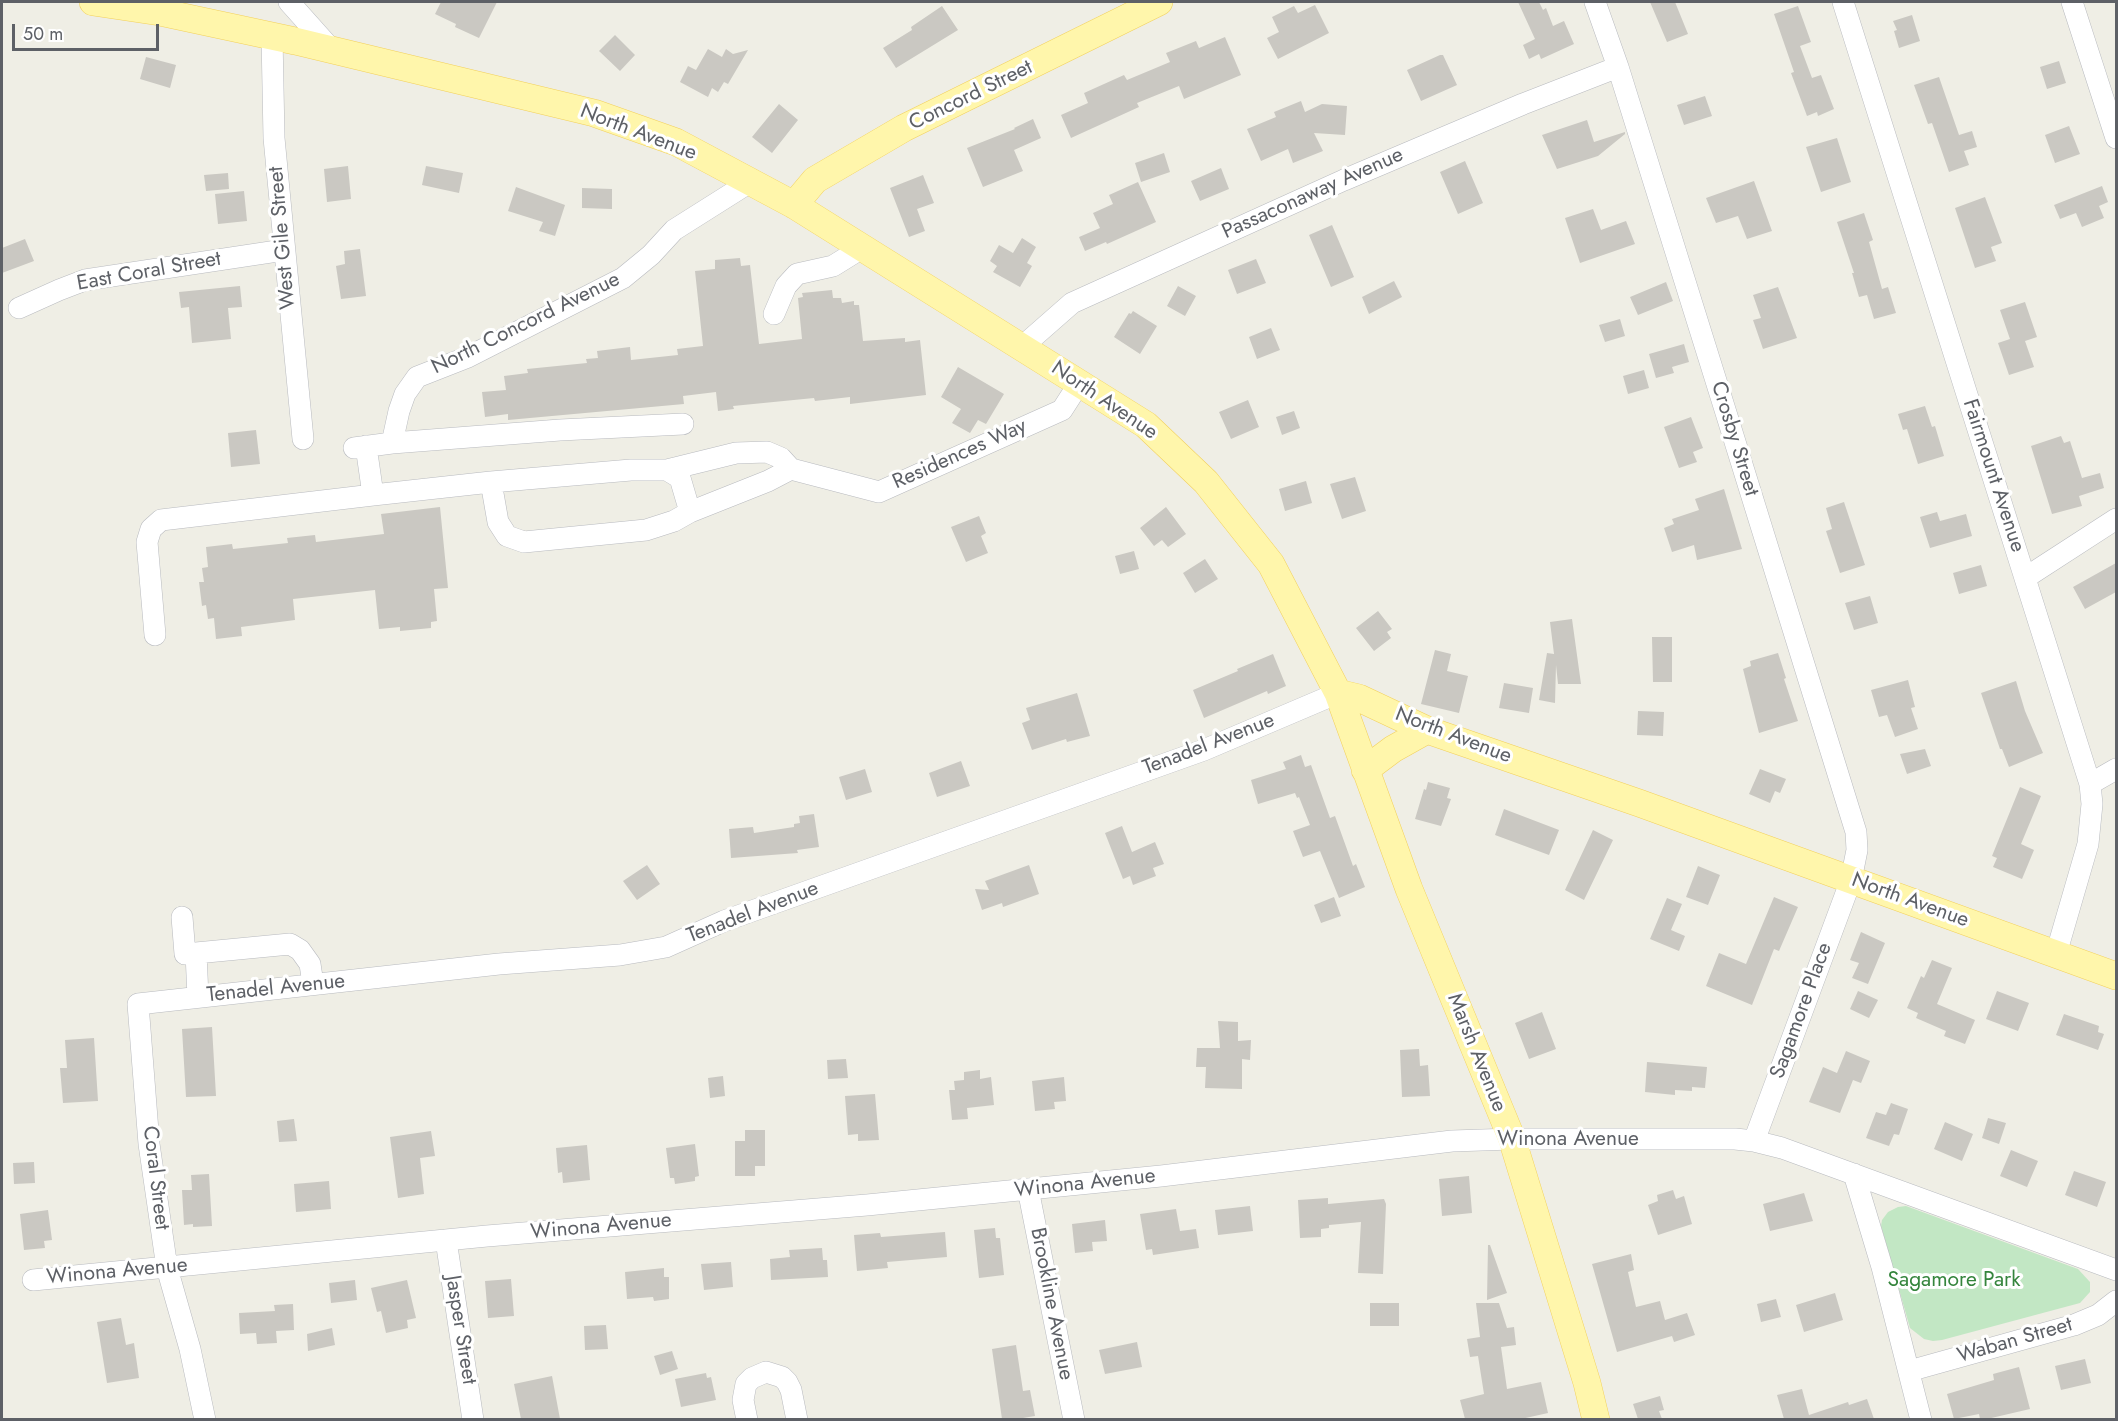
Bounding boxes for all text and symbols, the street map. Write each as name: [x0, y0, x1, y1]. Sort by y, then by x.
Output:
scale bar: [15, 12, 162, 50]
text: 50 m: [23, 21, 63, 47]
street label: Concord Street: [905, 55, 1037, 137]
street label: North Avenue: [576, 99, 700, 167]
street label: Passaconaway Avenue: [1218, 143, 1408, 245]
street label: West Gile Street: [264, 165, 302, 311]
street label: East Coral Street: [75, 247, 223, 297]
street label: North Concord Avenue: [428, 267, 624, 381]
street label: North Avenue: [1046, 356, 1162, 446]
street label: Crosby Street: [1705, 379, 1763, 499]
street label: Fairmount Avenue: [1956, 396, 2030, 556]
street label: Residences Way: [889, 414, 1031, 496]
street label: North Avenue: [1391, 702, 1515, 770]
street label: Tenadel Avenue: [1140, 708, 1278, 782]
street label: North Avenue: [1848, 868, 1972, 934]
street label: Tenadel Avenue: [684, 876, 822, 950]
street label: Sagamore Place: [1766, 940, 1838, 1082]
street label: Tenadel Avenue: [206, 969, 346, 1009]
street label: Marsh Avenue: [1441, 990, 1511, 1116]
street label: Coral Street: [136, 1125, 174, 1231]
street label: Winona Avenue: [1497, 1127, 1639, 1153]
street label: Winona Avenue: [1013, 1164, 1157, 1204]
street label: Winona Avenue: [529, 1208, 673, 1246]
street label: Brookline Avenue: [1024, 1226, 1078, 1382]
street label: Winona Avenue: [45, 1253, 189, 1291]
park label: Sagamore Park: [1888, 1268, 2020, 1294]
street label: Jasper Street: [439, 1274, 481, 1386]
street label: Waban Street: [1955, 1313, 2075, 1369]

